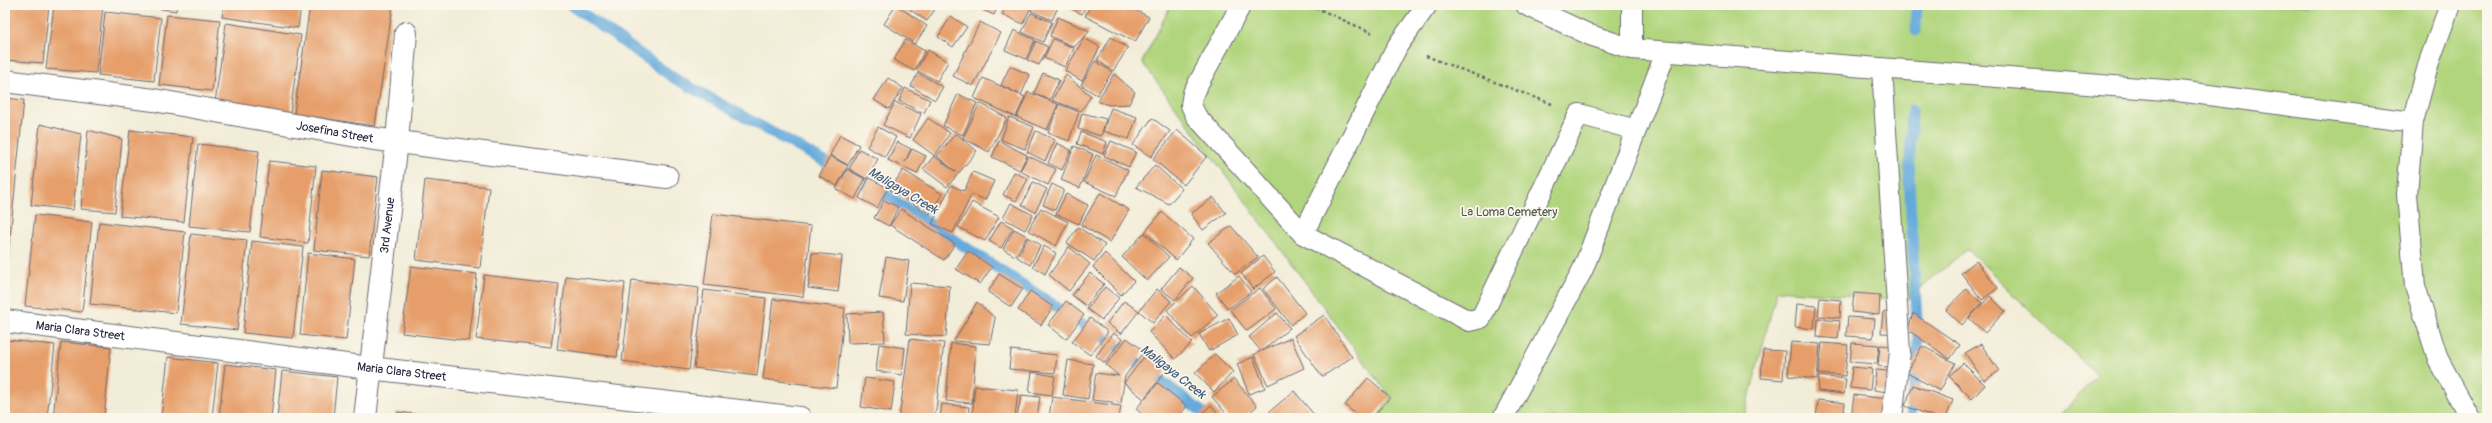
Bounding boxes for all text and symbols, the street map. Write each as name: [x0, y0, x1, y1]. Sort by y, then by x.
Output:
street label: Josefina Street: [295, 118, 375, 146]
water label: Maligaya Creek: [865, 164, 942, 219]
street label: 3rd Avenue: [377, 196, 398, 254]
park label: La Loma Cemetery: [1461, 205, 1557, 220]
street label: Maria Clara Street: [35, 318, 126, 344]
water label: Maligaya Creek: [1137, 342, 1210, 403]
street label: Maria Clara Street: [356, 359, 447, 384]

